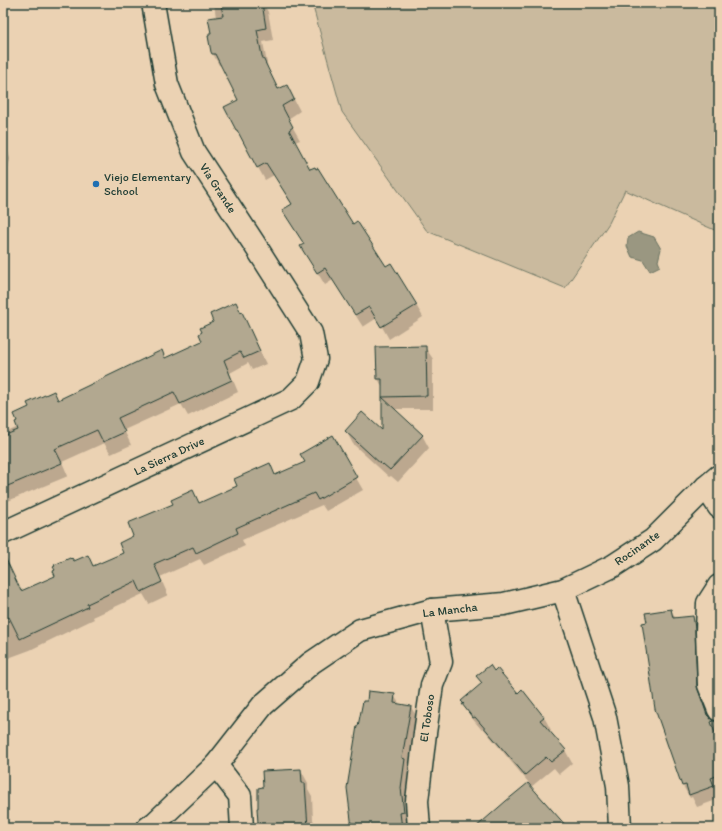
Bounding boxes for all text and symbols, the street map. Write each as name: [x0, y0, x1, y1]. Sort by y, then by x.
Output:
street label: Via Grande: [197, 160, 239, 216]
place label: Viejo Elementary School: [104, 170, 191, 198]
marker: Viejo Elementary School: [91, 179, 101, 189]
street label: La Sierra Drive: [132, 434, 207, 478]
street label: Rocinante: [612, 527, 662, 569]
street label: La Mancha: [422, 600, 479, 620]
street label: El Toboso: [417, 693, 437, 743]

